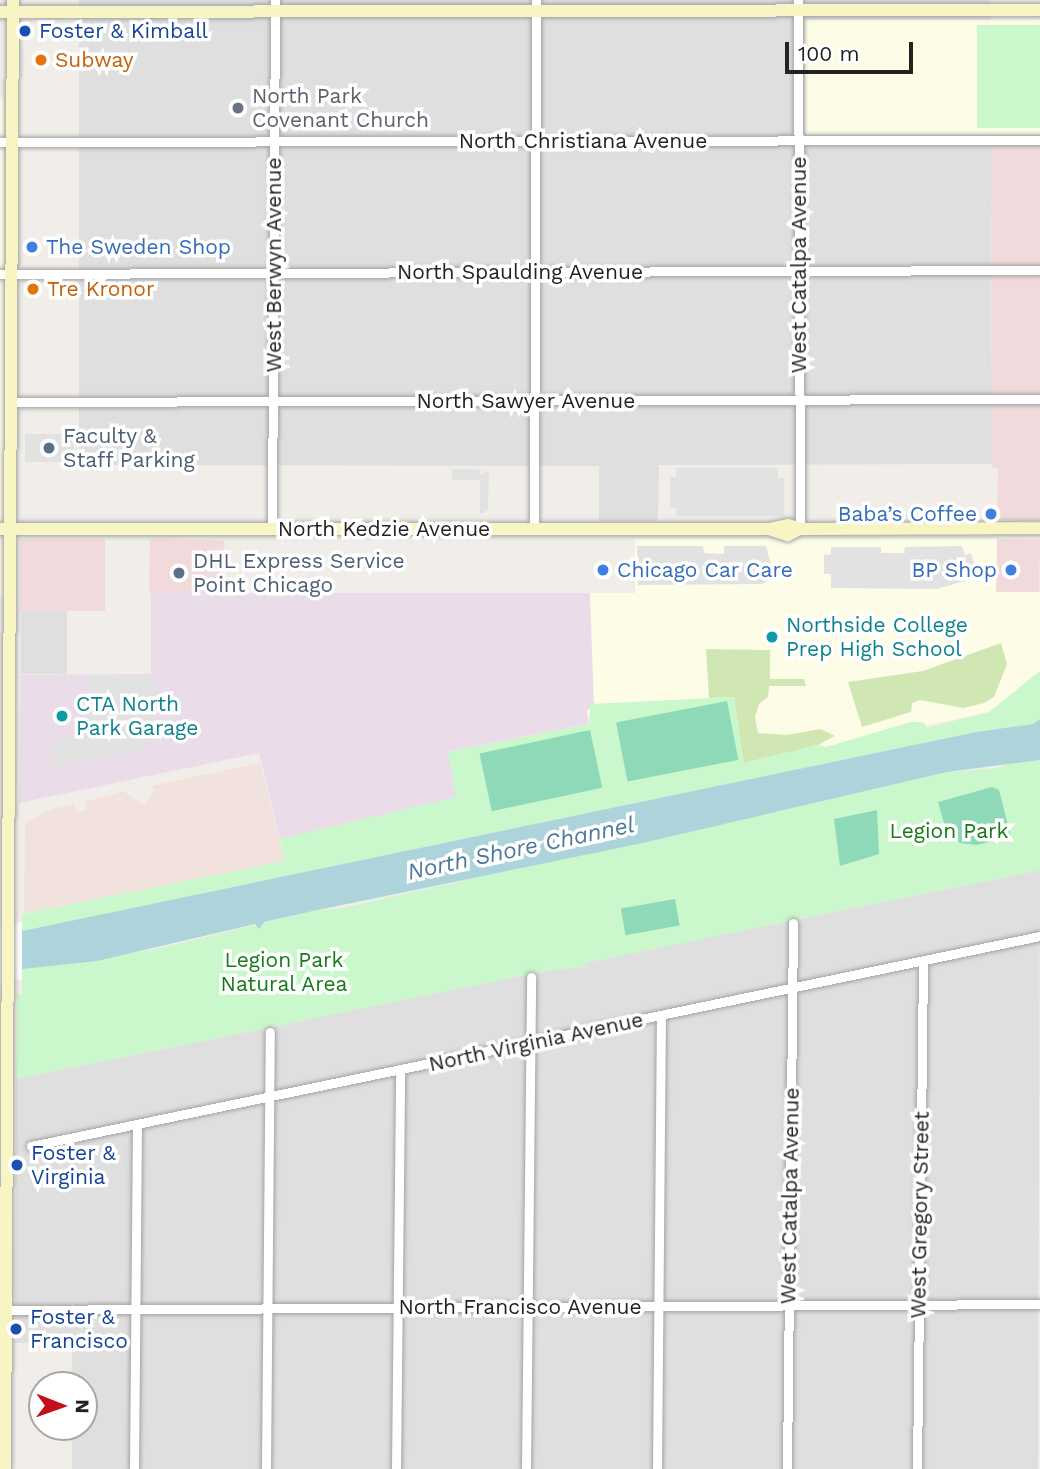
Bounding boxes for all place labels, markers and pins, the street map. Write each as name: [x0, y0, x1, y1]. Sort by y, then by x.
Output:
place label: Foster & Kimball: [39, 18, 208, 44]
marker: Foster & Kimball: [17, 23, 33, 39]
place label: Subway: [55, 47, 134, 73]
marker: Subway: [33, 52, 49, 68]
place label: North Park Covenant Church: [252, 83, 429, 133]
marker: North Park Covenant Church: [230, 100, 246, 116]
place label: The Sweden Shop: [46, 234, 231, 260]
marker: The Sweden Shop: [24, 239, 40, 255]
place label: Tre Kronor: [47, 276, 155, 302]
marker: Tre Kronor: [25, 281, 41, 297]
place label: Faculty & Staff Parking: [63, 423, 196, 473]
marker: Faculty & Staff Parking: [41, 440, 57, 456]
place label: Baba’s Coffee: [838, 501, 977, 527]
marker: Baba’s Coffee: [983, 506, 999, 522]
place label: DHL Express Service Point Chicago: [193, 548, 405, 598]
place label: Chicago Car Care: [617, 557, 793, 583]
place label: BP Shop: [911, 557, 997, 583]
marker: Chicago Car Care: [595, 562, 611, 578]
marker: BP Shop: [1003, 562, 1019, 578]
marker: DHL Express Service Point Chicago: [171, 565, 187, 581]
place label: Northside College Prep High School: [786, 612, 968, 662]
marker: Northside College Prep High School: [764, 629, 780, 645]
place label: CTA North Park Garage: [76, 691, 199, 741]
marker: CTA North Park Garage: [54, 708, 70, 724]
place label: Foster & Virginia: [31, 1140, 116, 1190]
marker: Foster & Virginia: [9, 1157, 25, 1173]
place label: Foster & Francisco: [30, 1304, 128, 1354]
marker: Foster & Francisco: [8, 1321, 24, 1337]

